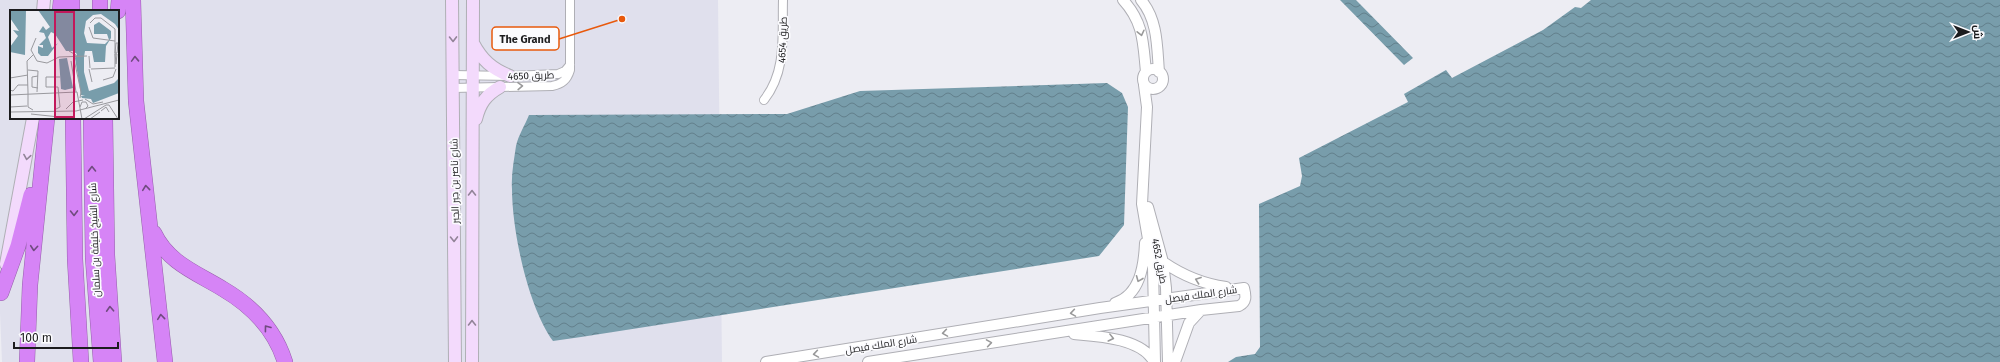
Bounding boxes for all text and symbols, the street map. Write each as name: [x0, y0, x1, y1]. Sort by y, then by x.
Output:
inset map: [10, 10, 119, 119]
north arrow: [1948, 12, 1988, 52]
street label: طريق 4654: [776, 17, 790, 63]
text: ش: [1971, 25, 1984, 39]
callout: The Grand: [492, 27, 559, 50]
one-way arrow: [1137, 30, 1145, 37]
text: The Grand: [499, 33, 551, 46]
one-way arrow: [449, 36, 457, 42]
one-way arrow: [131, 56, 139, 62]
street label: طريق 4650: [507, 69, 555, 83]
one-way arrow: [517, 82, 523, 91]
street label: شارع ناصر بن جبر الجبر: [448, 138, 462, 225]
one-way arrow: [23, 153, 32, 160]
one-way arrow: [88, 166, 96, 172]
street label: شارع الشيخ خليفة بن سلمان: [87, 183, 103, 297]
one-way arrow: [142, 185, 151, 191]
one-way arrow: [468, 190, 476, 196]
one-way arrow: [70, 210, 79, 216]
one-way arrow: [450, 236, 458, 242]
street label: طريق 4652: [1149, 237, 1169, 285]
one-way arrow: [29, 245, 38, 251]
one-way arrow: [1135, 276, 1143, 283]
one-way arrow: [1194, 276, 1201, 284]
street label: شارع الملك فيصل: [1164, 284, 1238, 306]
one-way arrow: [105, 306, 114, 312]
one-way arrow: [1070, 308, 1076, 317]
one-way arrow: [156, 314, 165, 320]
one-way arrow: [468, 320, 476, 326]
scale bar: [14, 324, 118, 350]
one-way arrow: [265, 325, 272, 332]
one-way arrow: [942, 328, 948, 337]
text: 100 m: [20, 331, 52, 345]
street label: شارع الملك فيصل: [844, 333, 918, 357]
one-way arrow: [1107, 334, 1114, 342]
one-way arrow: [986, 339, 992, 348]
one-way arrow: [813, 349, 820, 358]

